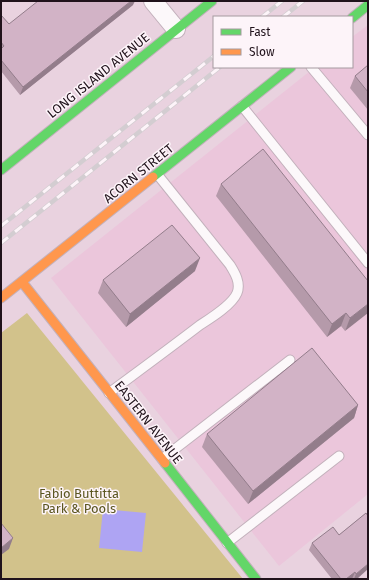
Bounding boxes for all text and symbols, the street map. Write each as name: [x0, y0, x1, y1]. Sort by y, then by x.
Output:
legend: [213, 16, 353, 68]
text: Fast: [249, 25, 271, 39]
street label: LONG ISLAND AVENUE: [44, 30, 152, 121]
text: Slow: [249, 45, 275, 59]
street label: ACORN STREET: [100, 140, 176, 206]
street label: EASTERN AVENUE: [112, 378, 186, 467]
park label: Fabio Buttitta Park & Pools: [39, 486, 119, 516]

